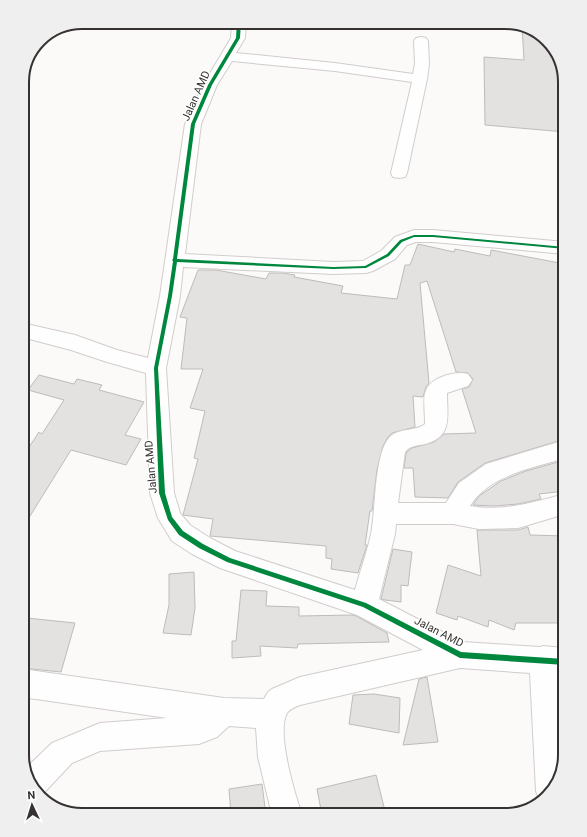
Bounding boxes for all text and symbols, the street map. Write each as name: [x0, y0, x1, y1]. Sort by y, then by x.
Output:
street label: Jalan AMD: [179, 69, 213, 123]
street label: Jalan AMD: [142, 440, 160, 494]
street label: Jalan AMD: [412, 614, 466, 650]
north arrow: [12, 785, 52, 825]
text: N: [27, 789, 36, 802]

